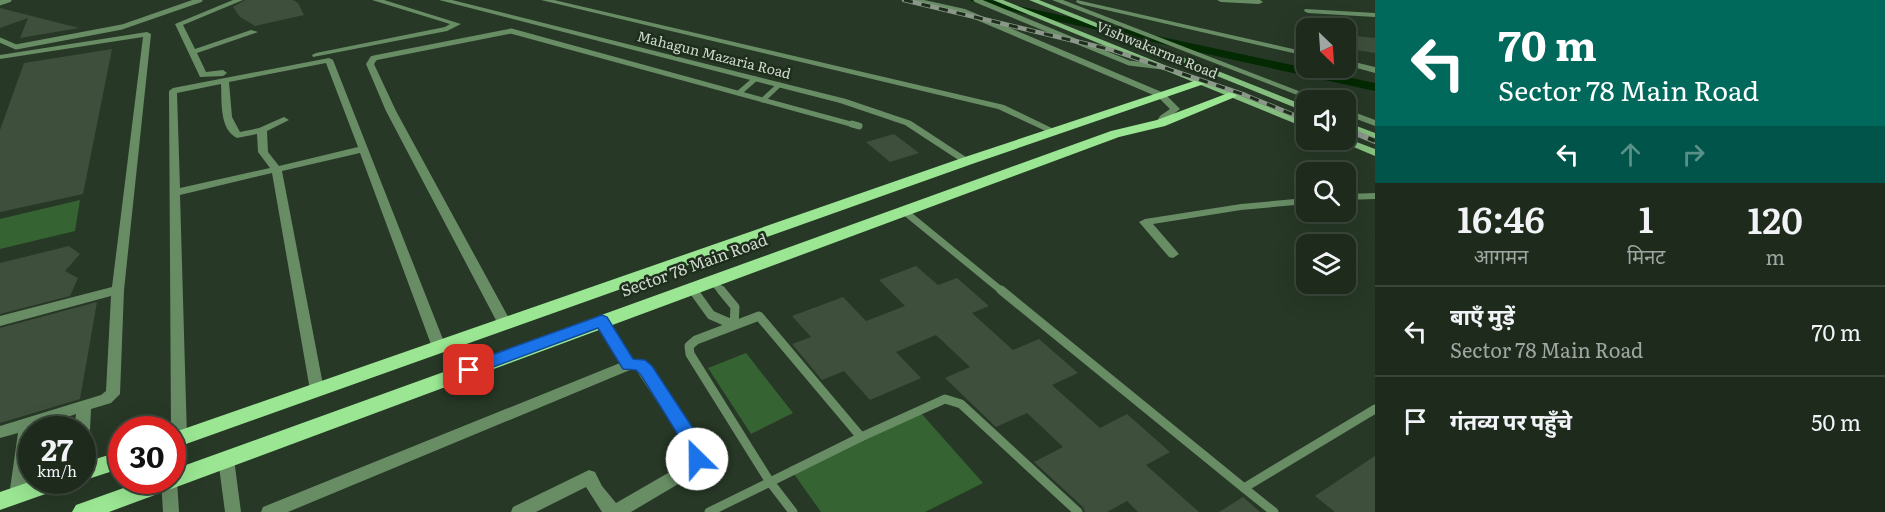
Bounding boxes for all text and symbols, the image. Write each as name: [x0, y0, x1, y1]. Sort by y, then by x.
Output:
text: 70 m: [1498, 12, 1597, 74]
street label: Vishwakarma Road: [1093, 15, 1222, 83]
north arrow: [1296, 18, 1356, 78]
map controls: [1296, 18, 1356, 294]
icon: left: [1399, 24, 1477, 102]
street label: Mahagun Mazaria Road: [635, 25, 794, 83]
text: Sector 78 Main Road: [1498, 69, 1759, 109]
button: sound: [1296, 90, 1356, 150]
icon: left: [1551, 138, 1584, 171]
icon: ahead: [1614, 138, 1647, 171]
icon: right: [1677, 138, 1710, 171]
button: search: [1296, 162, 1356, 222]
text: 16:46: [1457, 191, 1545, 244]
text: 1: [1639, 191, 1654, 244]
text: 120: [1748, 192, 1803, 245]
street label: Sector 78 Main Road: [617, 226, 771, 302]
button: layers: [1296, 234, 1356, 294]
text: आगमन: [1474, 240, 1528, 270]
text: मिनट: [1627, 240, 1665, 270]
text: m: [1765, 241, 1785, 271]
text: बाएँ मुड़ें: [1450, 299, 1515, 332]
icon: left: [1399, 315, 1432, 348]
text: 70 m: [1811, 315, 1861, 348]
text: Sector 78 Main Road: [1450, 334, 1643, 364]
pin: [443, 344, 494, 395]
icon: arrive: [452, 353, 485, 386]
text: गंतव्य पर पहुँचे: [1450, 404, 1572, 437]
icon: arrive: [1399, 405, 1432, 438]
text: 50 m: [1811, 405, 1861, 438]
speed limit sign: 30: [108, 416, 186, 494]
text: 27: [41, 426, 73, 470]
position arrow: [665, 427, 729, 491]
text: km/h: [37, 459, 77, 482]

